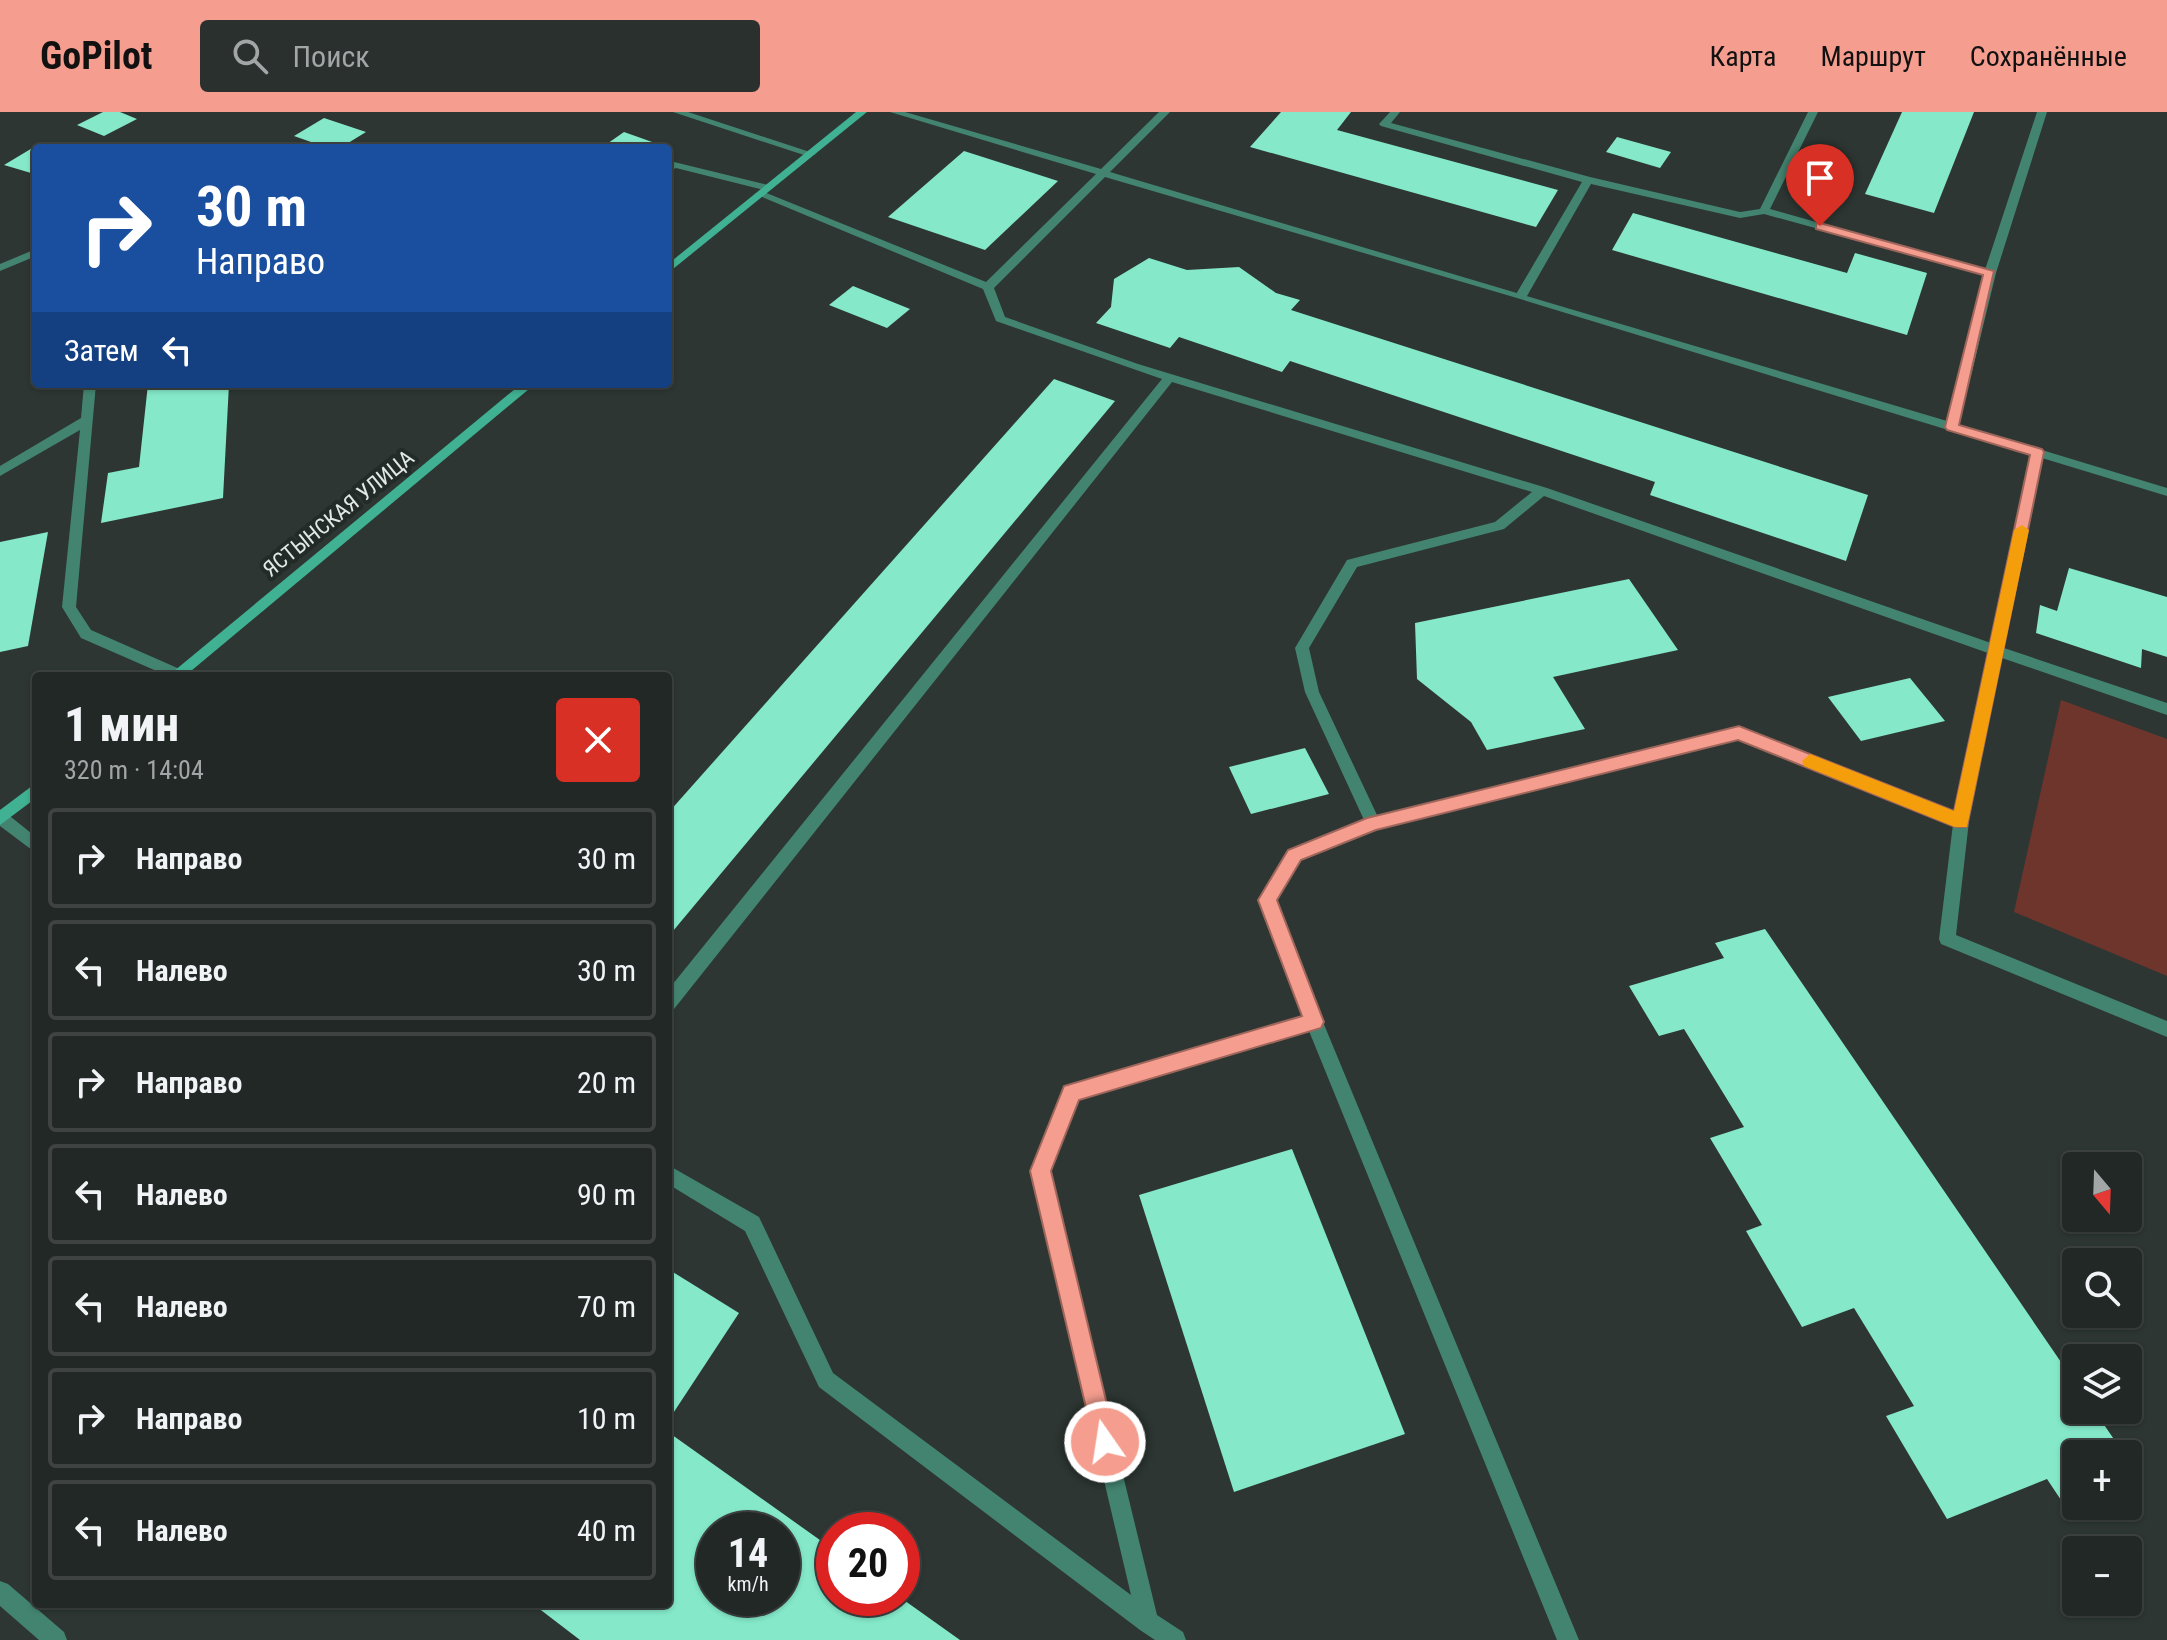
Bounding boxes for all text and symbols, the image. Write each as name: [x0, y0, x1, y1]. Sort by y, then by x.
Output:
search box: [200, 20, 760, 92]
text: GoPilot: [40, 34, 152, 78]
icon: search: [228, 34, 272, 78]
text: Поиск: [292, 39, 370, 74]
text: Карта: [1710, 40, 1776, 73]
text: Маршрут: [1820, 40, 1926, 73]
text: Сохранённые: [1970, 40, 2127, 73]
pin: [1786, 144, 1854, 226]
icon: arrive: [1798, 156, 1842, 200]
text: 30 m: [196, 174, 307, 240]
icon: right: [64, 176, 168, 280]
text: Направо: [196, 241, 325, 283]
icon: left: [155, 328, 199, 372]
text: Затем: [64, 333, 139, 368]
street label: ЯСТЫНСКАЯ УЛИЦА: [258, 445, 419, 582]
text: 1 мин: [64, 696, 179, 753]
button: close: [556, 698, 640, 782]
text: 320 m · 14:04: [64, 755, 204, 785]
icon: right: [68, 836, 112, 880]
text: Направо: [136, 841, 242, 876]
text: 30 m: [577, 841, 636, 876]
icon: left: [68, 948, 112, 992]
text: Налево: [136, 953, 228, 988]
text: 30 m: [577, 953, 636, 988]
icon: right: [68, 1060, 112, 1104]
text: Направо: [136, 1065, 242, 1100]
text: 20 m: [577, 1065, 636, 1100]
north arrow: [2062, 1152, 2142, 1232]
map controls: [2062, 1152, 2142, 1616]
icon: left: [68, 1172, 112, 1216]
text: Налево: [136, 1177, 228, 1212]
text: 90 m: [577, 1177, 636, 1212]
button: search: [2062, 1248, 2142, 1328]
icon: left: [68, 1284, 112, 1328]
text: Налево: [136, 1289, 228, 1324]
text: 70 m: [577, 1289, 636, 1324]
button: layers: [2062, 1344, 2142, 1424]
icon: right: [68, 1396, 112, 1440]
position arrow: [1063, 1400, 1147, 1484]
text: Направо: [136, 1401, 242, 1436]
text: 10 m: [577, 1401, 636, 1436]
button: +: [2062, 1440, 2142, 1520]
icon: left: [68, 1508, 112, 1552]
speed limit sign: 20: [816, 1512, 920, 1616]
text: Налево: [136, 1513, 228, 1548]
text: 40 m: [577, 1513, 636, 1548]
text: 14: [728, 1530, 768, 1577]
button: −: [2062, 1536, 2142, 1616]
text: km/h: [727, 1572, 769, 1596]

